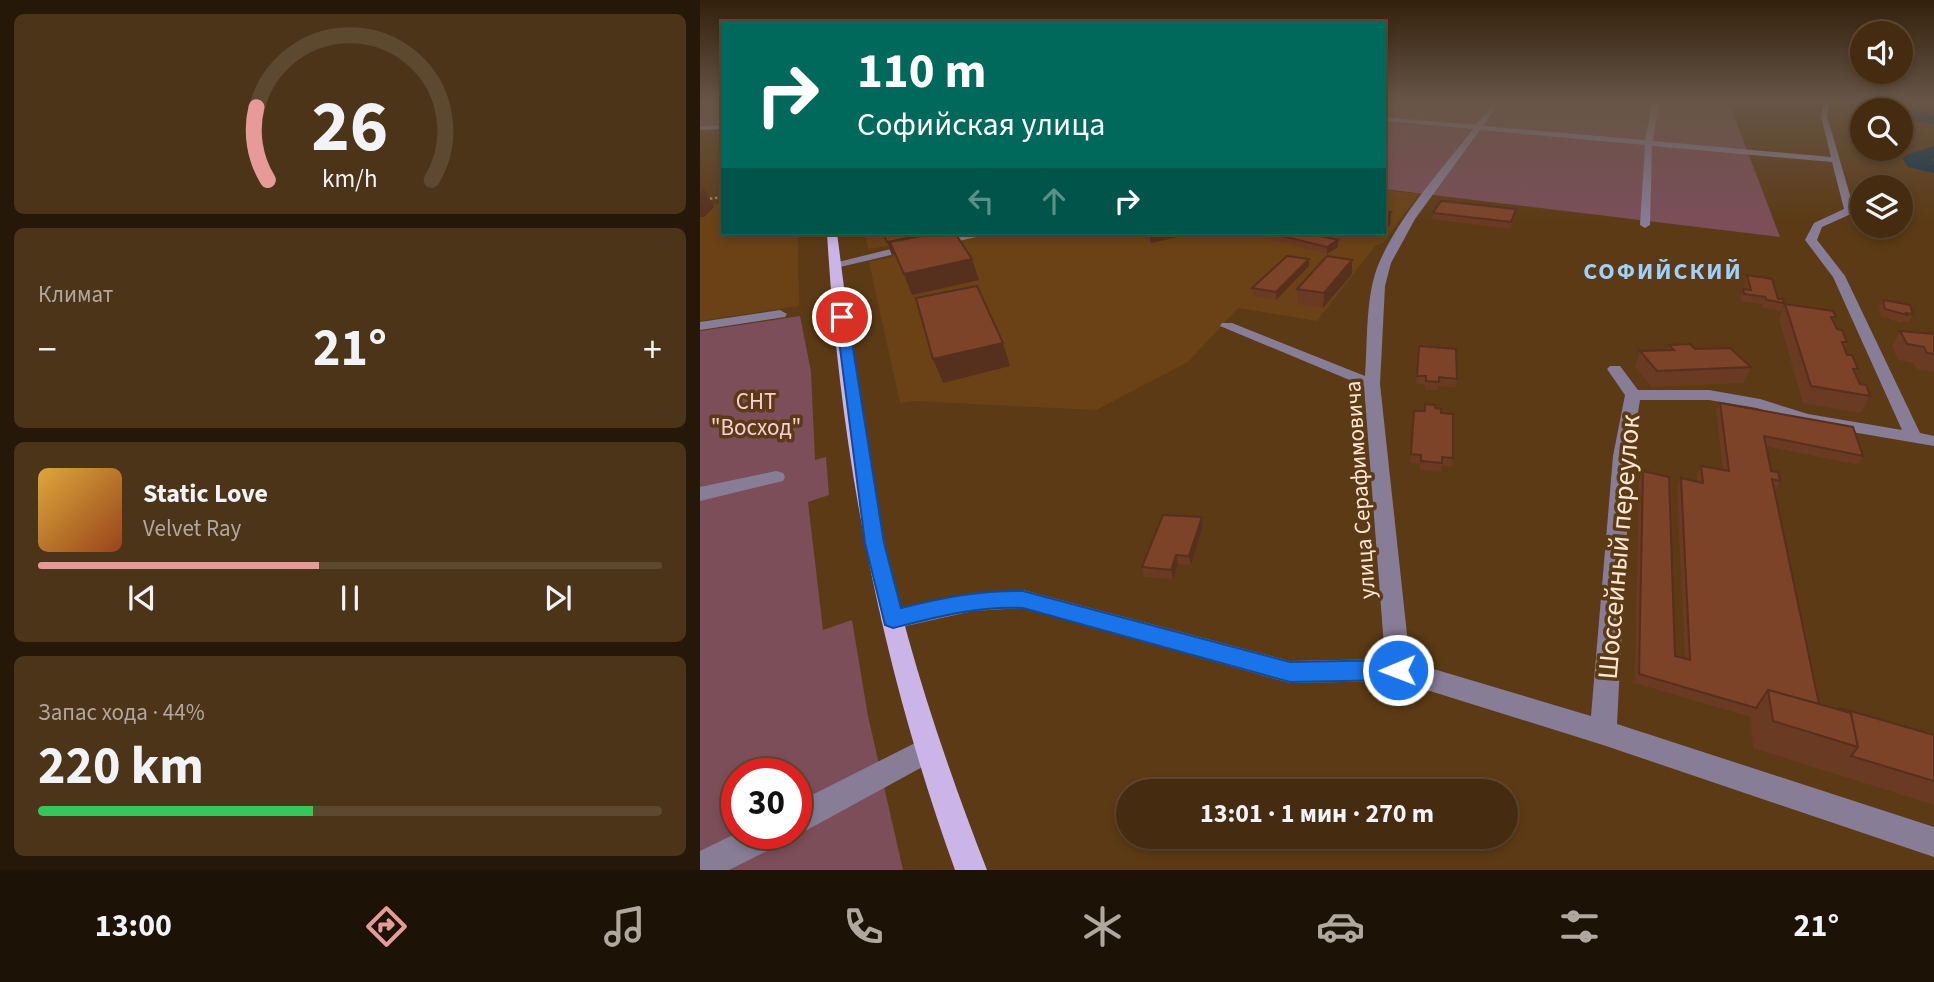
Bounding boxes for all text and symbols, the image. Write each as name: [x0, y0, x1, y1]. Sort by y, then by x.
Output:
map controls: [1850, 21, 1913, 238]
button: sound: [1850, 21, 1913, 84]
text: 110 m: [857, 37, 986, 107]
icon: right: [742, 49, 833, 140]
text: 26: [312, 75, 388, 179]
button: search: [1850, 98, 1913, 161]
text: Софийская улица: [857, 102, 1105, 148]
text: km/h: [322, 161, 378, 197]
button: layers: [1850, 175, 1913, 238]
icon: left: [962, 182, 1000, 220]
icon: ahead: [1035, 182, 1073, 220]
icon: right: [1108, 182, 1146, 220]
district label: СОФИЙСКИЙ: [1583, 254, 1743, 289]
text: Климат: [38, 278, 113, 311]
pin: [812, 287, 872, 347]
icon: arrive: [823, 298, 861, 336]
text: 21°: [313, 312, 387, 386]
text: −: [38, 323, 57, 377]
text: +: [643, 323, 662, 377]
street label: улица Серафимовича: [1336, 380, 1384, 600]
park label: СНТ "Восход": [711, 385, 801, 444]
street label: Шоссейный переулок: [1588, 413, 1651, 681]
text: Static Love: [143, 475, 268, 512]
text: Velvet Ray: [143, 512, 241, 545]
icon: previous: [123, 579, 161, 617]
icon: pause: [331, 579, 369, 617]
icon: next: [539, 579, 577, 617]
position arrow: [1361, 633, 1435, 707]
text: Запас хода · 44%: [38, 696, 205, 729]
text: 220 km: [38, 730, 204, 804]
speed limit sign: 30: [721, 758, 812, 849]
text: 13:01 · 1 мин · 270 m: [1200, 795, 1434, 832]
icon: directions: [362, 902, 411, 951]
icon: music: [600, 902, 649, 951]
icon: phone: [839, 902, 888, 951]
icon: climate: [1078, 902, 1127, 951]
icon: car: [1316, 902, 1365, 951]
icon: filters: [1555, 902, 1604, 951]
text: 13:00: [95, 903, 172, 949]
text: 21°: [1794, 903, 1839, 949]

